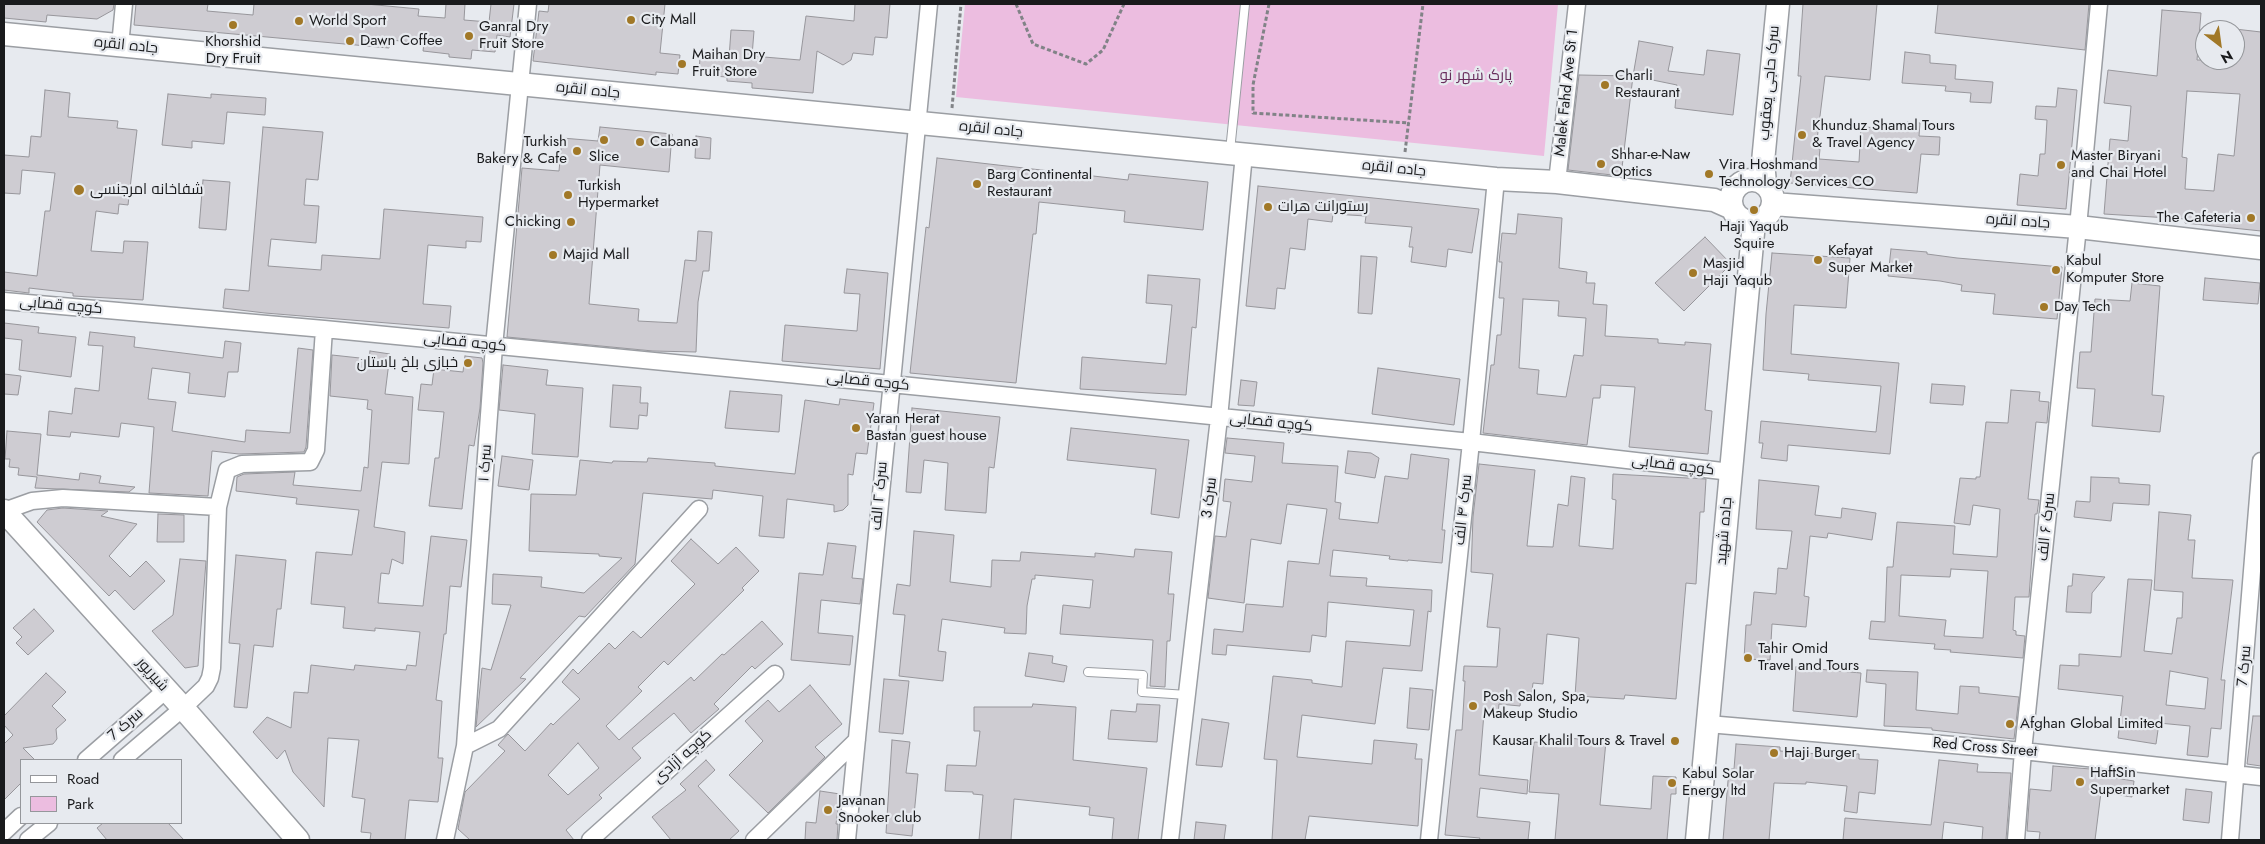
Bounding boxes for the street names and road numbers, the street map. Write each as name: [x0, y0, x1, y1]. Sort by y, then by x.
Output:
street label: سرک حاجی یعقوب: [1756, 25, 1784, 141]
street label: Malek Fahd Ave St 1: [1551, 29, 1583, 157]
street label: جادہ انقرہ: [93, 34, 159, 58]
street label: جاده انقره: [555, 79, 621, 103]
street label: جاده انقره: [958, 118, 1024, 142]
street label: جاده انقره: [1361, 157, 1427, 181]
street label: جاده انقره: [1985, 211, 2051, 233]
street label: کوچه قصابی: [19, 293, 103, 319]
street label: کوچه قصابی: [423, 330, 507, 356]
street label: کوچه قصابی: [826, 369, 910, 395]
street label: کوچه قصابی: [1229, 410, 1313, 436]
street label: سرک ۱: [476, 444, 496, 482]
street label: کوچه قصابی: [1631, 452, 1715, 480]
street label: سرک ۲ الف: [868, 461, 892, 531]
street label: سرک ۴ الف: [1451, 474, 1477, 546]
street label: سرک 3: [1199, 477, 1221, 519]
street label: سرک ۶ الف: [2034, 492, 2060, 562]
street label: جاده شهید: [1713, 496, 1737, 566]
street label: سرک 7: [2234, 645, 2256, 687]
street label: شیرپور: [132, 654, 172, 696]
street label: سرک 7: [105, 705, 147, 745]
street label: کوچه آزادی: [650, 726, 716, 788]
street label: Red Cross Street: [1932, 734, 2038, 762]

